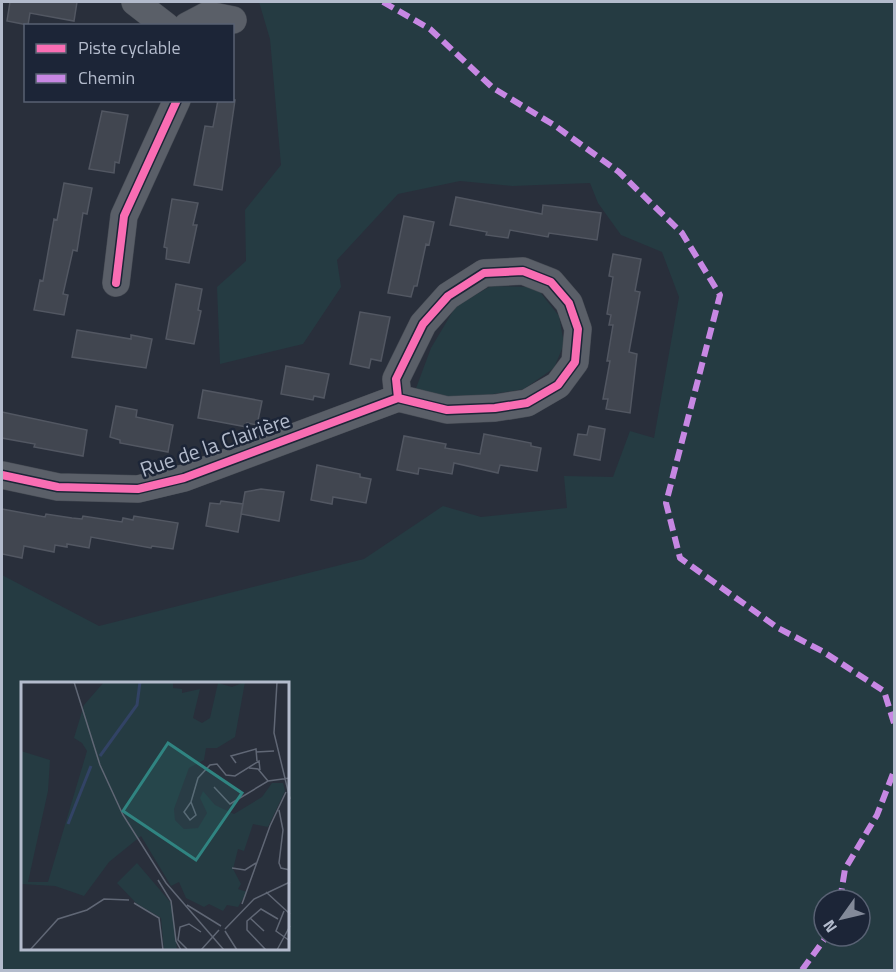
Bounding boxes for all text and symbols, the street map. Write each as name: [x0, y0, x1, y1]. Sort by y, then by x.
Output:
legend: [24, 24, 234, 102]
text: Piste cyclable: [78, 34, 180, 61]
text: Chemin: [78, 64, 135, 91]
street label: Rue de la Clairière: [136, 403, 294, 485]
inset map: [21, 682, 290, 951]
north arrow: [812, 888, 872, 948]
text: N: [817, 915, 843, 938]

